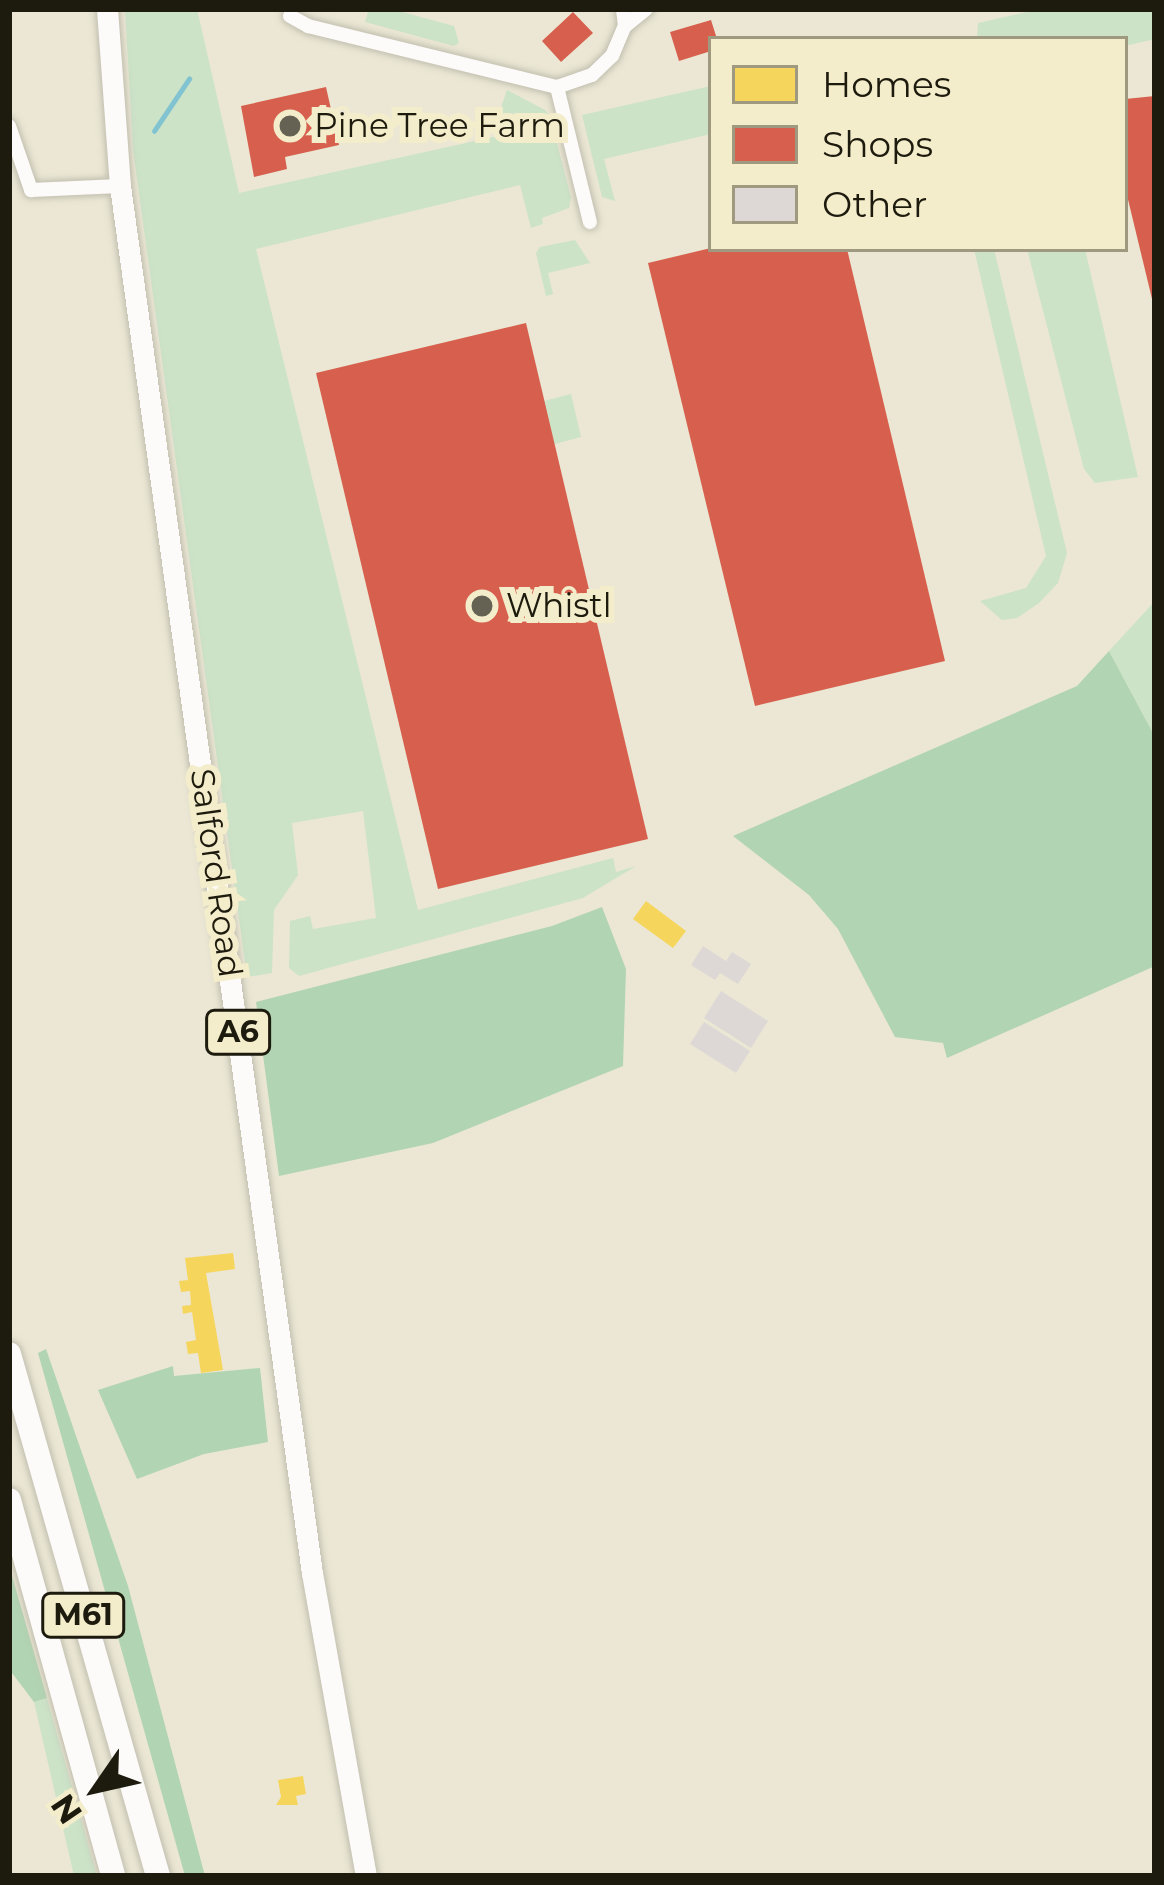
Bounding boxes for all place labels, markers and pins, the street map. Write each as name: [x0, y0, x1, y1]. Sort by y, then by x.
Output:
place label: Pine Tree Farm: [314, 106, 565, 146]
marker: Pine Tree Farm: [277, 113, 303, 139]
place label: Whistl: [506, 586, 612, 626]
marker: Whistl: [469, 593, 495, 619]

